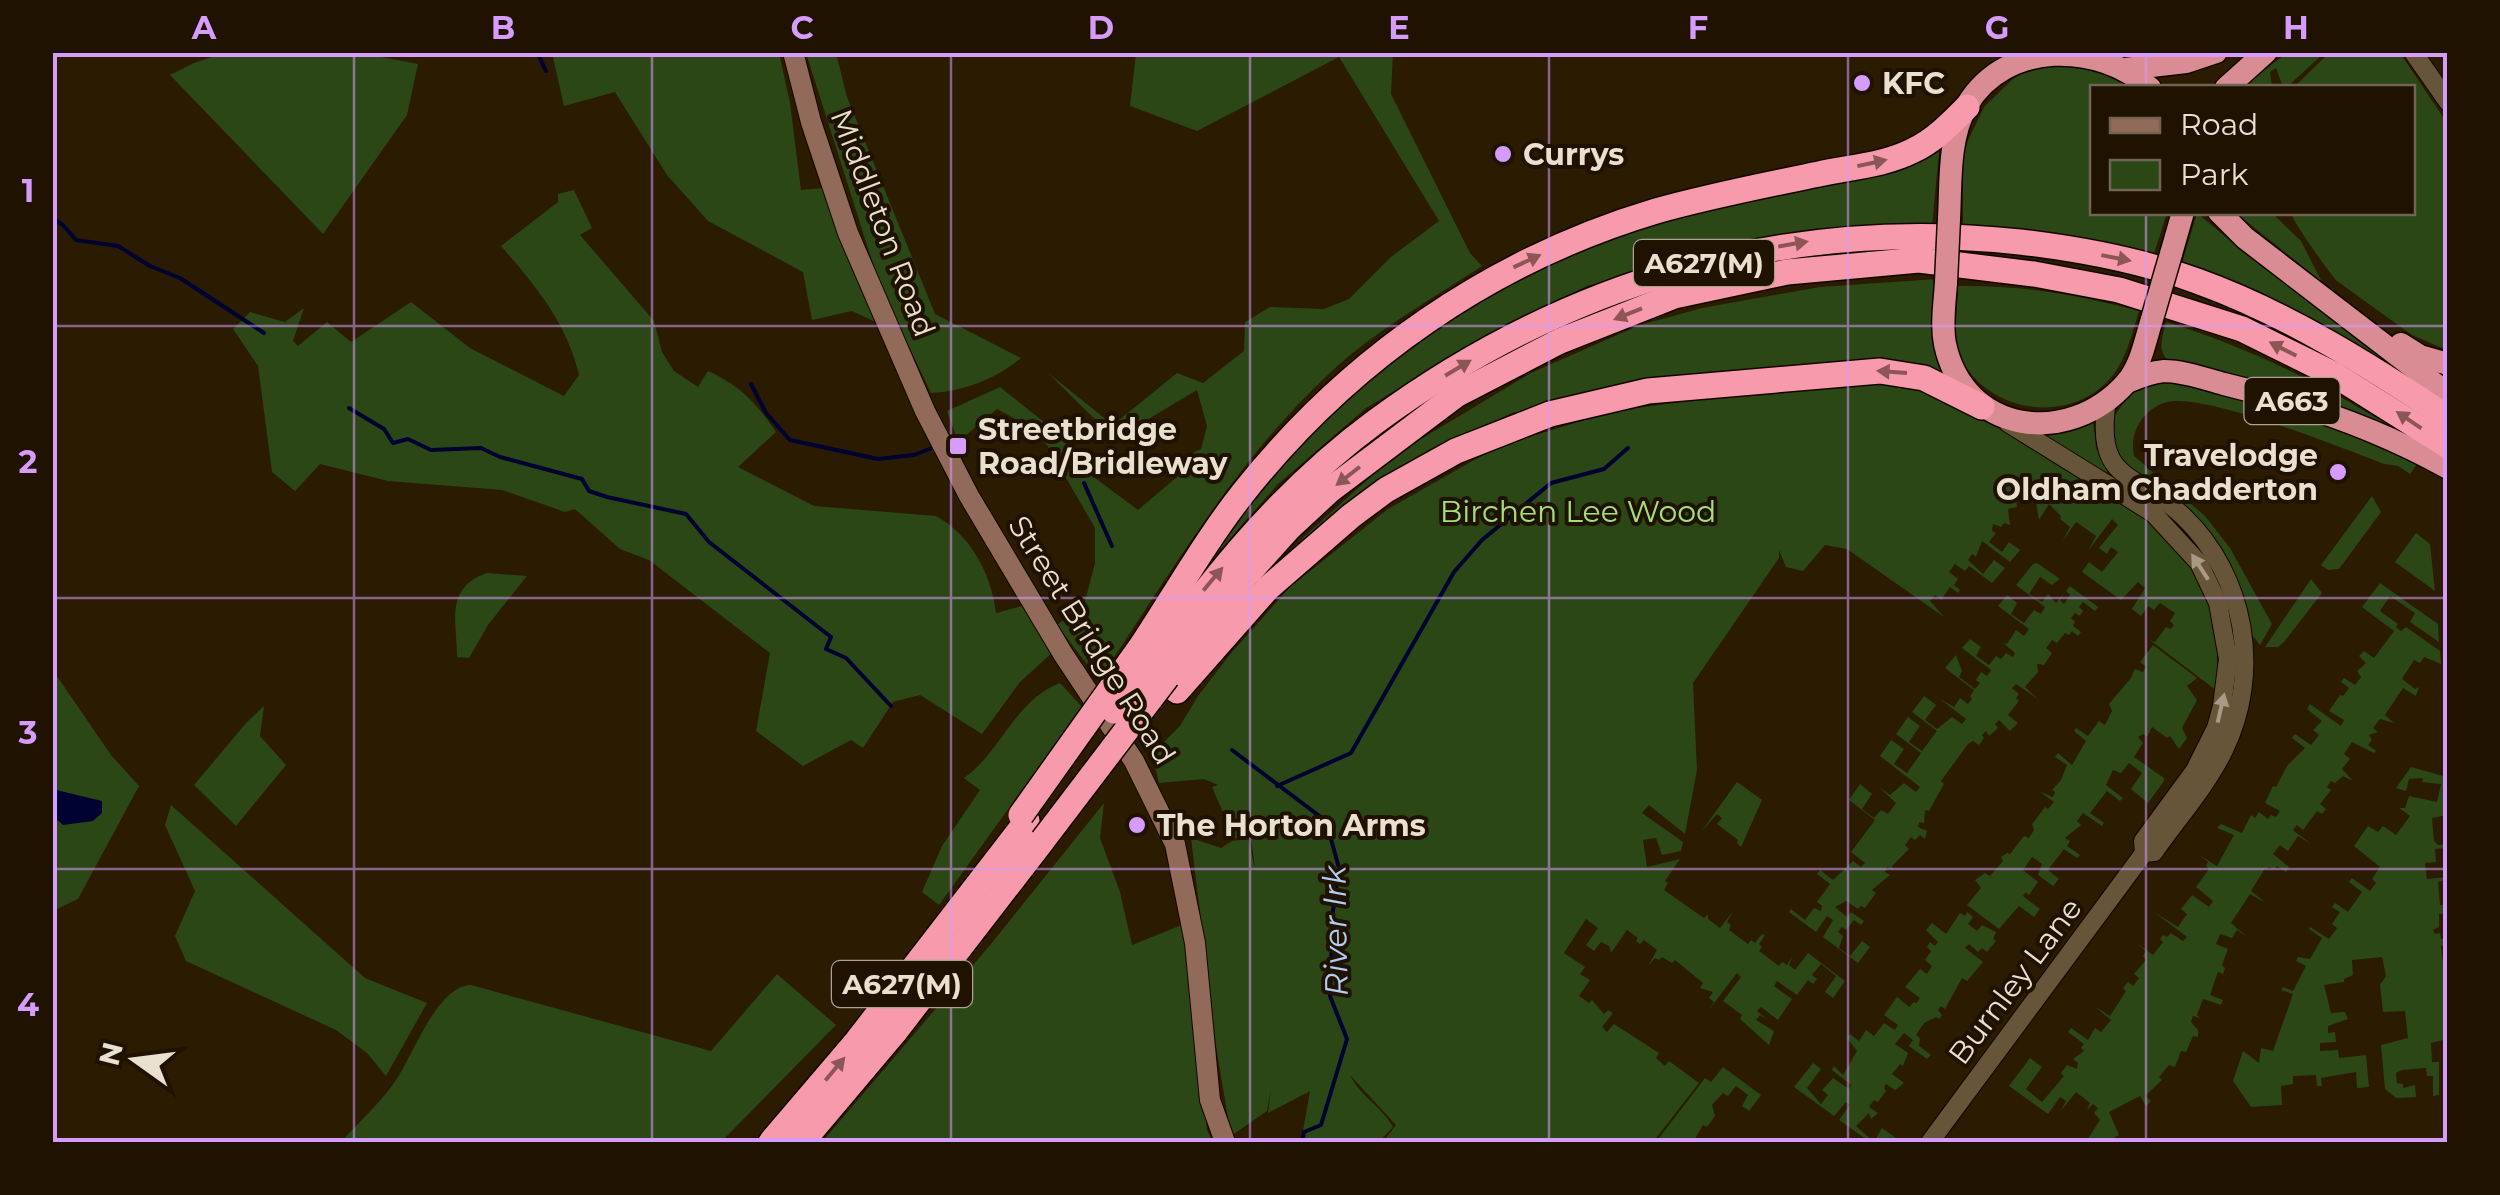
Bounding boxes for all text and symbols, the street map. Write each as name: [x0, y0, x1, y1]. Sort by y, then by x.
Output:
text: A: [191, 8, 217, 47]
text: B: [491, 8, 515, 47]
text: C: [790, 8, 814, 47]
text: D: [1088, 8, 1114, 47]
text: E: [1388, 8, 1410, 47]
text: F: [1688, 8, 1708, 47]
text: G: [1985, 8, 2009, 47]
text: H: [2283, 8, 2309, 47]
place label: KFC: [1882, 65, 1945, 102]
marker: KFC: [1851, 72, 1873, 94]
legend: [2090, 85, 2415, 215]
street label: Middleton Road: [823, 104, 943, 342]
text: Road: [2180, 106, 2258, 143]
place label: Currys: [1523, 136, 1624, 173]
marker: Currys: [1492, 143, 1514, 165]
one-way arrow: [1857, 155, 1888, 170]
text: Park: [2180, 156, 2249, 193]
text: 1: [22, 171, 34, 210]
one-way arrow: [1778, 236, 1809, 251]
road number: A627(M): [1634, 240, 1774, 286]
one-way arrow: [2101, 250, 2132, 266]
one-way arrow: [1512, 253, 1542, 269]
one-way arrow: [1613, 307, 1643, 323]
one-way arrow: [2269, 341, 2298, 358]
one-way arrow: [1444, 360, 1472, 377]
one-way arrow: [1875, 364, 1907, 380]
road number: A663: [2244, 378, 2340, 424]
place label: Streetbridge Road/Bridleway: [978, 411, 1228, 482]
one-way arrow: [2395, 411, 2422, 430]
marker: Streetbridge Road/Bridleway: [947, 435, 969, 457]
place label: Travelodge Oldham Chadderton: [1996, 437, 2318, 508]
text: 2: [19, 442, 37, 481]
marker: Travelodge Oldham Chadderton: [2327, 461, 2349, 483]
one-way arrow: [1335, 465, 1361, 486]
park label: Birchen Lee Wood: [1440, 493, 1716, 530]
street label: Street Bridge Road: [1000, 509, 1184, 771]
one-way arrow: [2192, 553, 2210, 581]
one-way arrow: [1202, 567, 1224, 592]
one-way arrow: [2214, 692, 2229, 723]
text: 3: [18, 713, 37, 752]
place label: The Horton Arms: [1157, 807, 1426, 844]
marker: The Horton Arms: [1126, 814, 1148, 836]
water label: River Irk: [1314, 863, 1356, 997]
street label: Burnley Lane: [1940, 891, 2090, 1071]
road number: A627(M): [832, 961, 972, 1007]
text: 4: [17, 985, 39, 1024]
north arrow: [85, 1010, 185, 1110]
text: N: [92, 1039, 130, 1069]
one-way arrow: [824, 1056, 845, 1081]

